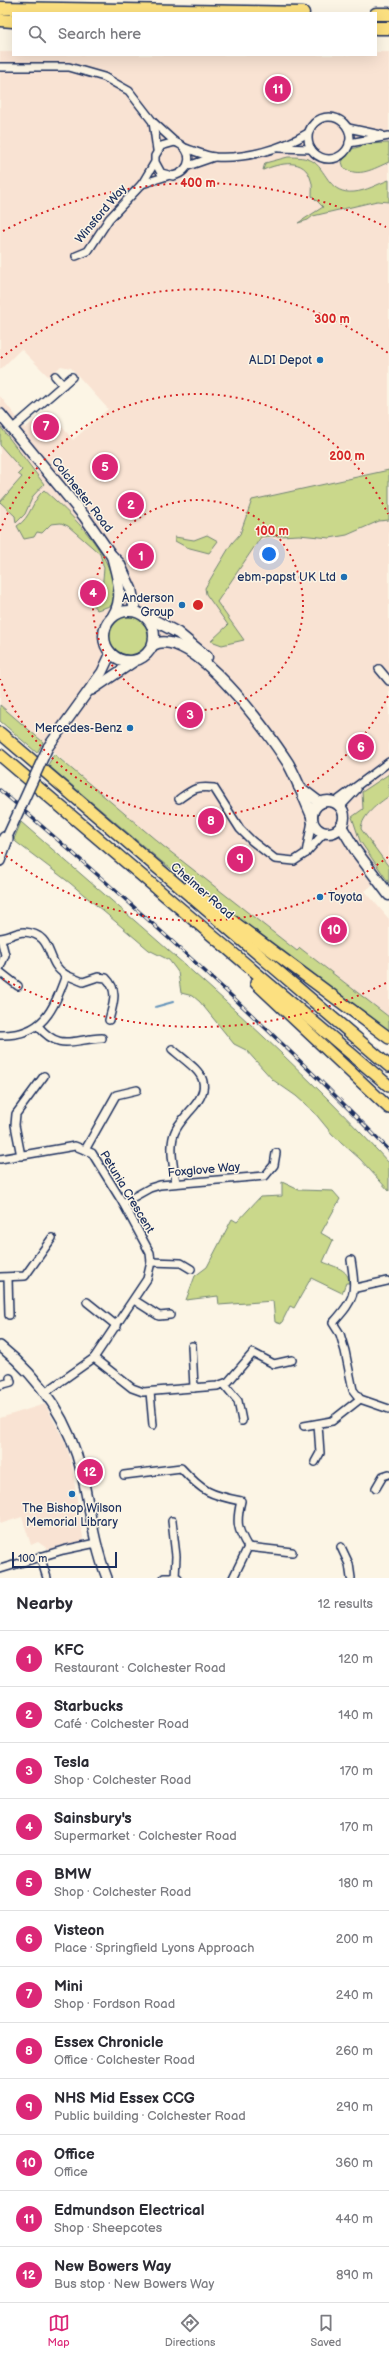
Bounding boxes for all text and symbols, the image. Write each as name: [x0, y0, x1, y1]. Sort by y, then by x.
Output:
search box: [12, 12, 377, 56]
icon: search: [26, 23, 48, 45]
text: Search here: [58, 25, 141, 44]
pin: 11: [265, 74, 291, 104]
text: 400 m: [180, 176, 216, 191]
street label: Winsford Way: [72, 181, 130, 246]
text: 300 m: [314, 312, 350, 327]
place label: ALDI Depot: [249, 353, 312, 368]
marker: ALDI Depot: [315, 355, 325, 365]
pin: 7: [33, 412, 59, 442]
text: 200 m: [329, 449, 365, 464]
pin: 5: [92, 452, 118, 482]
street label: Colchester Road: [48, 455, 116, 536]
pin: 2: [118, 490, 144, 520]
text: 100 m: [255, 524, 289, 539]
pin: 1: [128, 541, 154, 571]
your location: [259, 544, 279, 564]
place label: ebm-papst UK Ltd: [237, 570, 336, 585]
marker: ebm-papst UK Ltd: [339, 572, 349, 582]
pin: 4: [80, 578, 106, 608]
place label: Anderson Group: [122, 591, 174, 620]
centre of rings: [191, 598, 205, 612]
marker: Anderson Group: [177, 600, 187, 610]
pin: 3: [177, 700, 203, 730]
place label: Mercedes-Benz: [35, 721, 122, 736]
marker: Mercedes-Benz: [125, 723, 135, 733]
pin: 6: [348, 732, 374, 762]
pin: 8: [198, 806, 224, 836]
pin: 9: [227, 844, 253, 874]
street label: Chelmer Road: [167, 860, 237, 923]
place label: Toyota: [328, 890, 363, 905]
marker: Toyota: [315, 892, 325, 902]
pin: 10: [321, 915, 347, 945]
street label: Petunia Crescent: [96, 1148, 158, 1236]
street label: Foxglove Way: [167, 1159, 241, 1181]
pin: 12: [77, 1457, 103, 1487]
marker: The Bishop Wilson Memorial Library: [67, 1489, 77, 1499]
place label: The Bishop Wilson Memorial Library: [22, 1501, 122, 1530]
scale bar: [12, 1550, 117, 1569]
text: 100 m: [18, 1552, 47, 1565]
text: Nearby: [16, 1594, 73, 1614]
text: 12 results: [318, 1596, 373, 1612]
text: KFC: [54, 1641, 84, 1660]
text: 1: [26, 1651, 32, 1667]
text: 120 m: [338, 1651, 373, 1667]
text: Restaurant · Colchester Road: [54, 1660, 226, 1676]
text: Starbucks: [54, 1697, 123, 1716]
text: 2: [25, 1707, 33, 1723]
text: 140 m: [338, 1707, 373, 1723]
text: Café · Colchester Road: [54, 1716, 189, 1732]
text: Tesla: [54, 1753, 89, 1772]
text: 3: [25, 1763, 33, 1779]
text: 170 m: [340, 1763, 373, 1779]
text: Shop · Colchester Road: [54, 1772, 191, 1788]
text: Sainsbury's: [54, 1809, 132, 1828]
text: 4: [25, 1819, 33, 1835]
text: 170 m: [340, 1819, 373, 1835]
text: Supermarket · Colchester Road: [54, 1828, 237, 1844]
text: BMW: [54, 1865, 91, 1884]
text: 5: [25, 1875, 33, 1891]
text: 180 m: [338, 1875, 373, 1891]
text: Shop · Colchester Road: [54, 1884, 191, 1900]
text: Visteon: [54, 1921, 104, 1940]
text: 6: [25, 1931, 33, 1947]
text: 200 m: [336, 1931, 373, 1947]
text: Place · Springfield Lyons Approach: [54, 1940, 254, 1956]
text: Mini: [54, 1977, 83, 1996]
text: 7: [25, 1987, 33, 2003]
text: 240 m: [336, 1987, 373, 2003]
text: Shop · Fordson Road: [54, 1996, 175, 2012]
text: Essex Chronicle: [54, 2033, 163, 2052]
text: 8: [25, 2043, 33, 2059]
text: 260 m: [335, 2043, 373, 2059]
text: Office · Colchester Road: [54, 2052, 195, 2068]
text: NHS Mid Essex CCG: [54, 2089, 195, 2108]
text: 9: [25, 2099, 33, 2115]
text: 290 m: [336, 2099, 373, 2115]
text: Public building · Colchester Road: [54, 2108, 246, 2124]
text: Office: [54, 2145, 95, 2164]
text: 10: [22, 2155, 36, 2171]
text: 360 m: [335, 2155, 373, 2171]
text: Office: [54, 2164, 88, 2180]
text: Edmundson Electrical: [54, 2201, 204, 2220]
text: 11: [24, 2211, 34, 2227]
text: 440 m: [335, 2211, 373, 2227]
text: Shop · Sheepcotes: [54, 2220, 162, 2236]
text: New Bowers Way: [54, 2257, 171, 2276]
text: 12: [22, 2267, 36, 2283]
text: 890 m: [336, 2267, 373, 2283]
text: Bus stop · New Bowers Way: [54, 2276, 214, 2292]
tab: Map: [48, 2312, 70, 2349]
tab: Directions: [165, 2312, 215, 2349]
tab: Saved: [311, 2312, 341, 2349]

